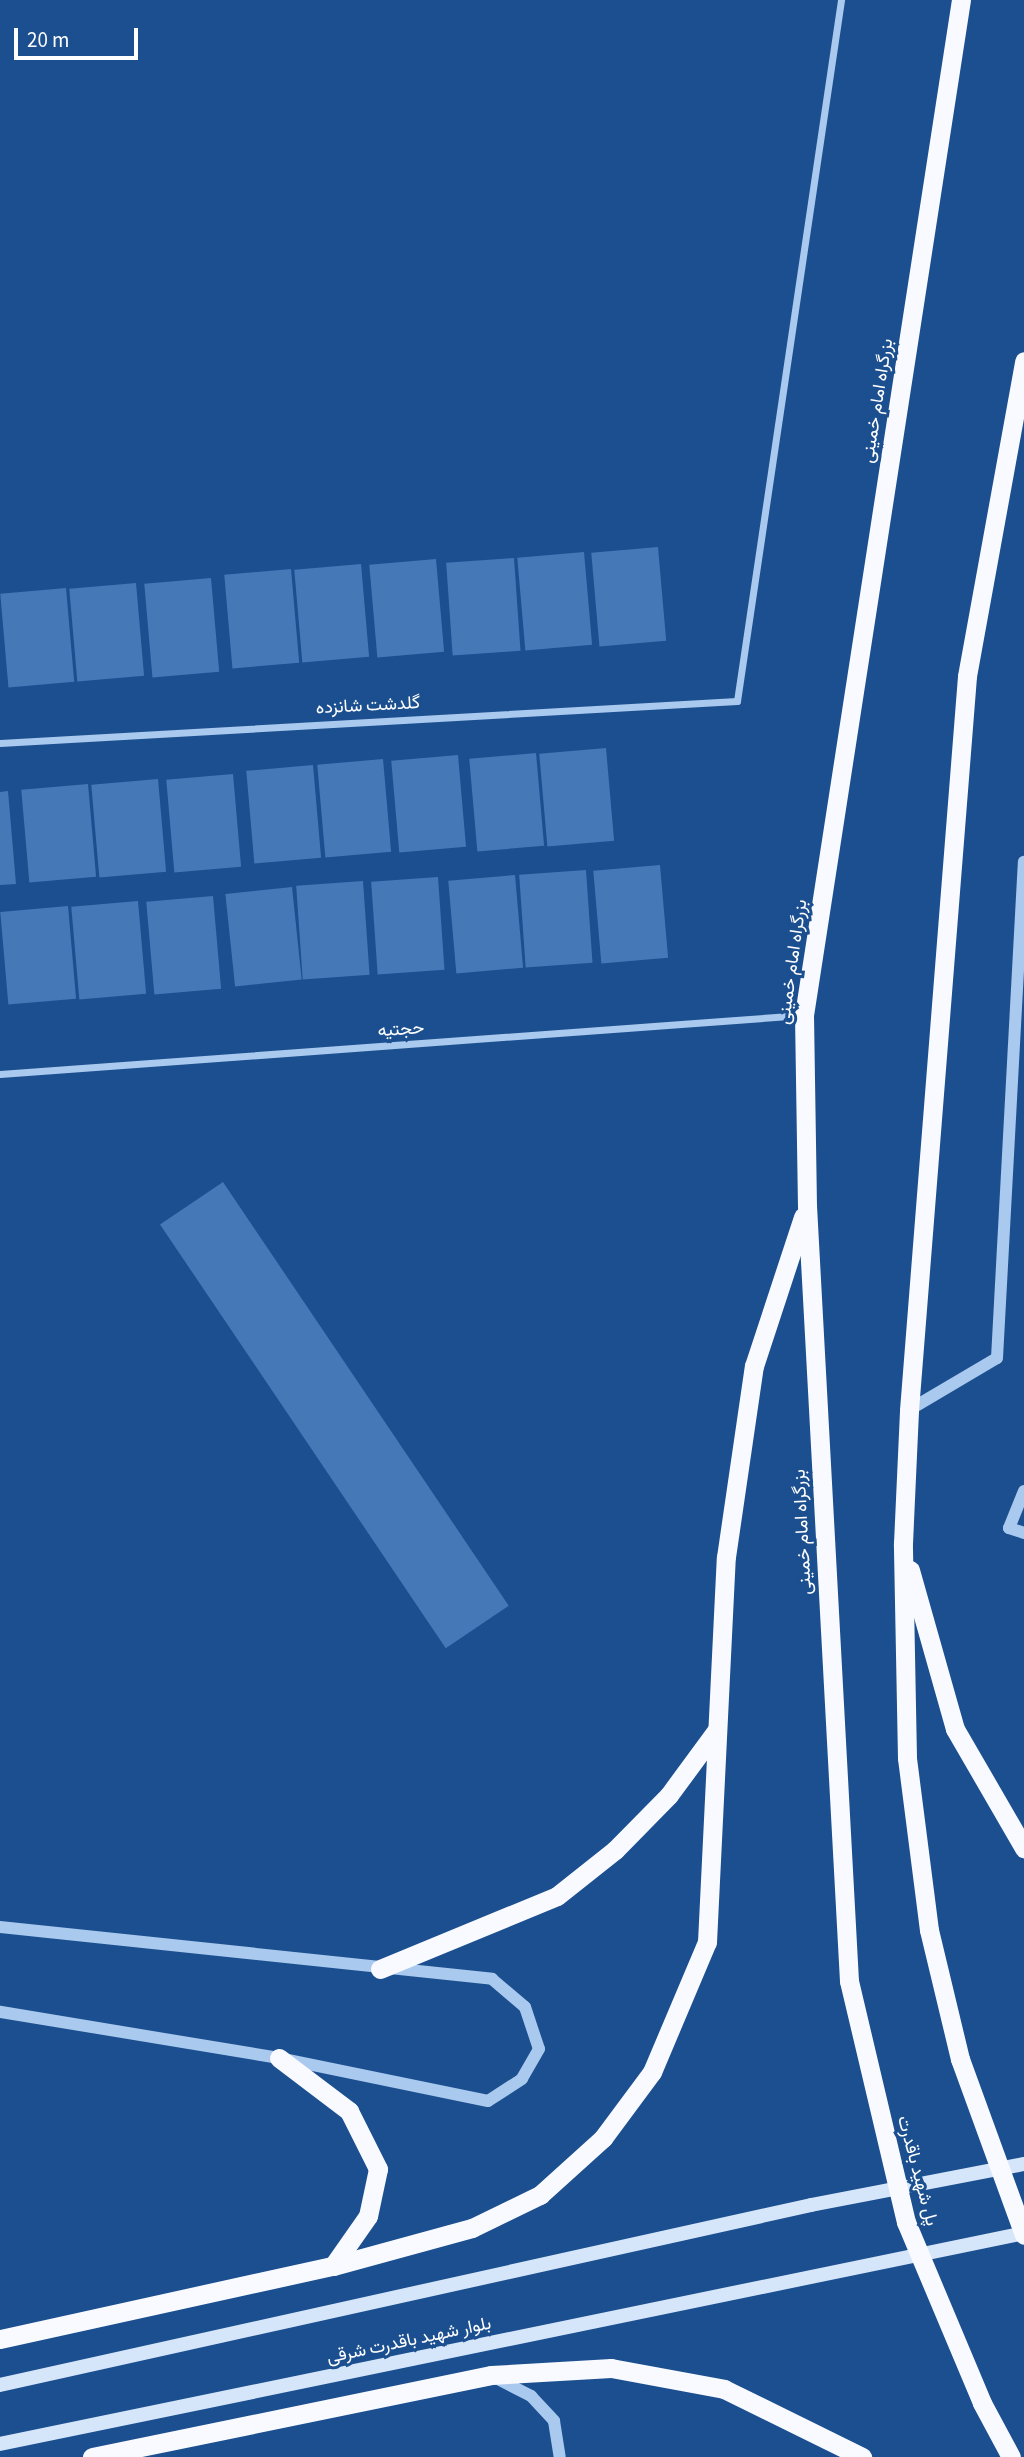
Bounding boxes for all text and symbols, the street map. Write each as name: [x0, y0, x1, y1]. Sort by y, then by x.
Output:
scale bar: [18, 14, 142, 58]
text: 20 m: [27, 25, 69, 55]
street label: بزرگراه امام خمینی: [857, 337, 899, 465]
street label: گلدشت شانزده: [315, 692, 421, 720]
street label: بزرگراه امام خمینی: [774, 898, 812, 1026]
street label: حجتیه: [377, 1018, 425, 1042]
street label: بزرگراه امام خمینی: [789, 1469, 817, 1595]
street label: پل شهید باقدرت: [892, 2114, 942, 2228]
street label: بلوار شهید باقدرت شرقی: [325, 2313, 493, 2369]

